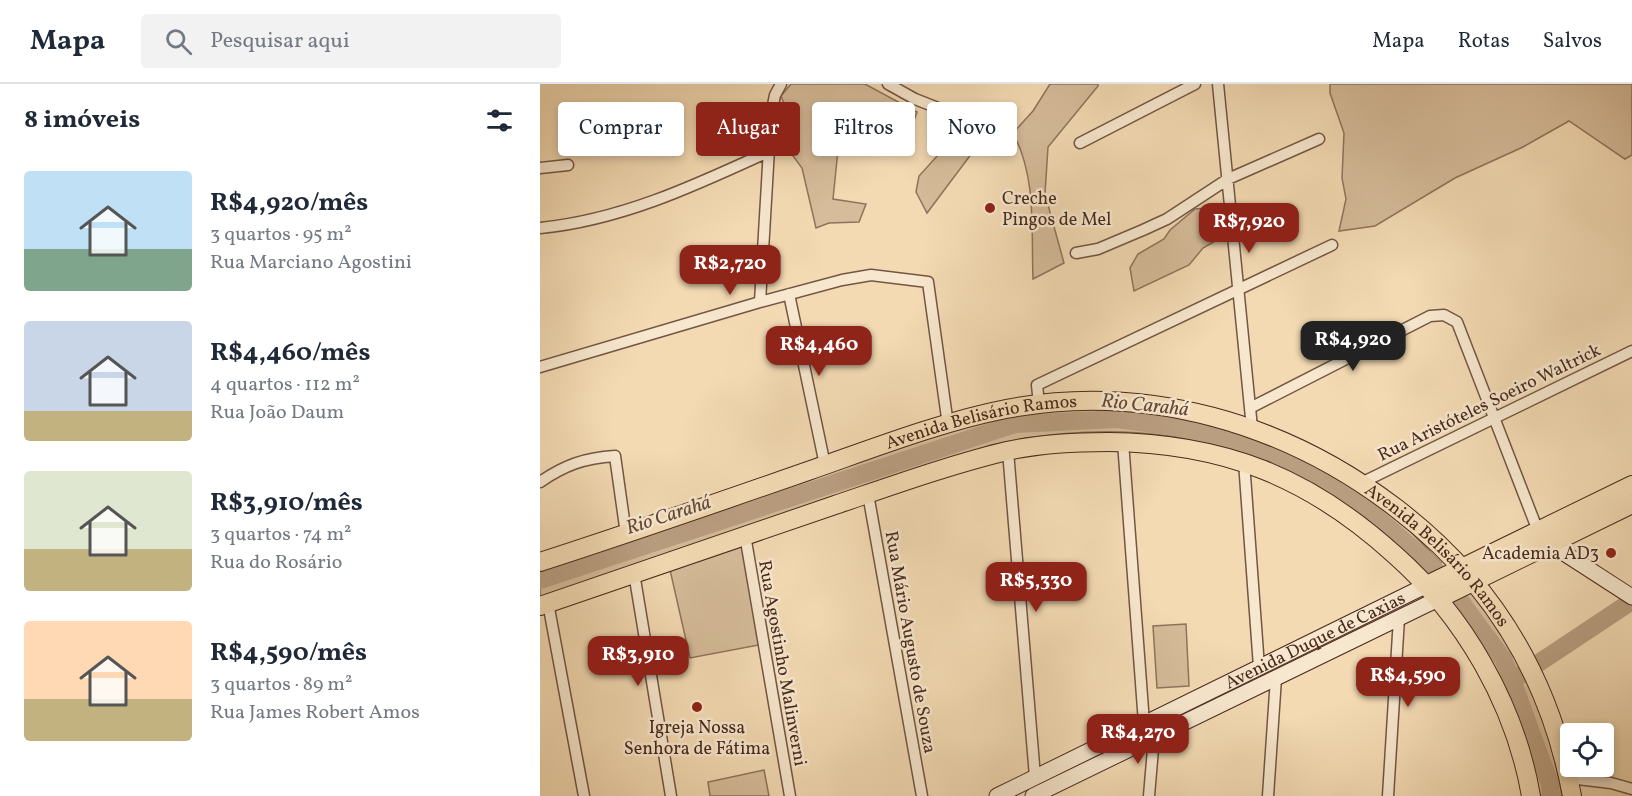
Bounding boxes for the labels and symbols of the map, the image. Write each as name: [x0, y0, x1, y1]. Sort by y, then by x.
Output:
place label: Creche Pingos de Mel: [1002, 187, 1111, 233]
marker: Creche Pingos de Mel: [983, 201, 997, 215]
pin: R$7,920: [1194, 203, 1304, 254]
pin: R$2,720: [675, 245, 785, 296]
pin: R$4,920: [1298, 321, 1408, 372]
pin: R$4,460: [764, 326, 874, 377]
street label: Rua Aristóteles Soeiro Waltrick: [1374, 338, 1606, 468]
water label: Rio Carahá: [1099, 387, 1191, 425]
street label: Avenida Belisário Ramos: [882, 390, 1078, 457]
street label: Avenida Belisário Ramos: [1359, 478, 1515, 632]
water label: Rio Carahá: [622, 489, 715, 543]
street label: Rua Mário Augusto de Souza: [878, 529, 941, 756]
place label: Academia AD3: [1482, 542, 1599, 567]
marker: Academia AD3: [1604, 546, 1618, 560]
street label: Rua Agostinho Malinverni: [751, 558, 812, 768]
pin: R$5,330: [981, 562, 1091, 613]
street label: Avenida Duque de Caxias: [1221, 587, 1410, 696]
pin: R$3,910: [583, 636, 693, 687]
pin: R$4,590: [1353, 657, 1463, 708]
marker: Igreja Nossa Senhora de Fátima: [690, 700, 704, 714]
pin: R$4,270: [1083, 714, 1193, 765]
place label: Igreja Nossa Senhora de Fátima: [624, 716, 770, 762]

